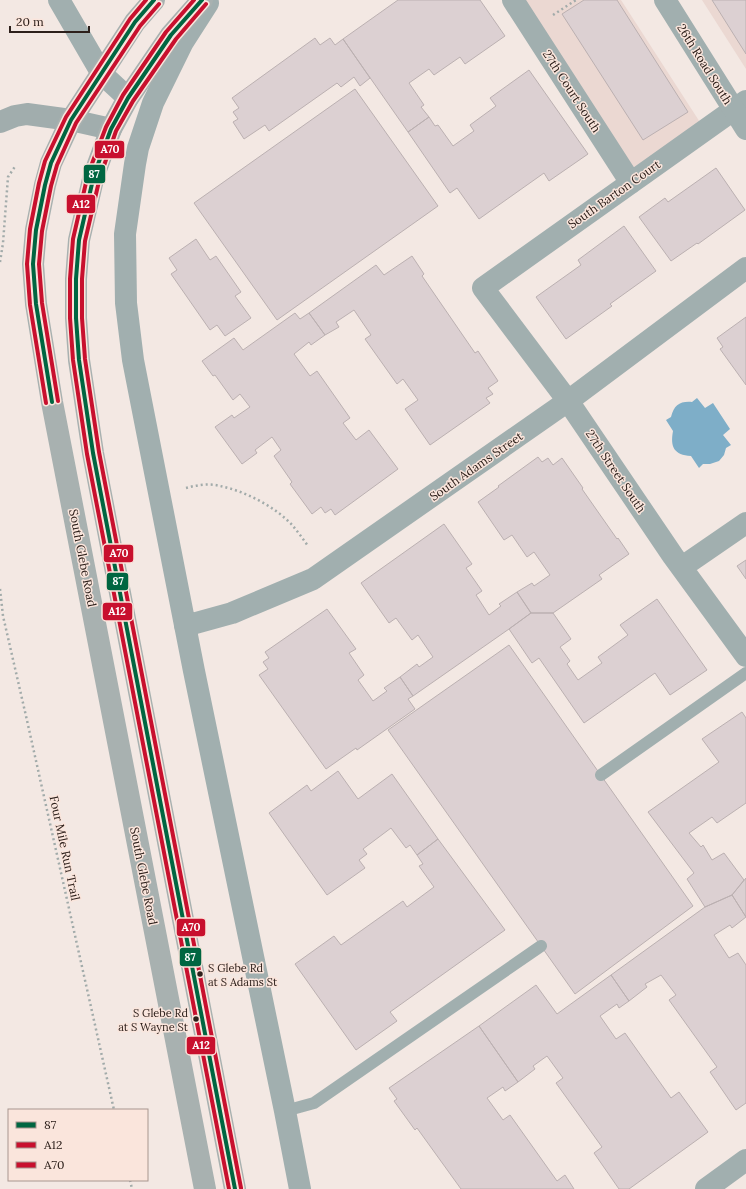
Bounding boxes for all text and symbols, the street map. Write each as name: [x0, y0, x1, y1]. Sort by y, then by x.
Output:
scale bar: [10, 8, 89, 34]
text: 20 m: [16, 14, 44, 29]
street label: 26th Road South: [674, 21, 736, 107]
street label: 27th Court South: [540, 47, 604, 135]
line badge: A70: [94, 140, 125, 159]
text: A70: [100, 142, 120, 156]
street label: South Barton Court: [565, 156, 663, 232]
line badge: 87: [83, 164, 106, 184]
text: 87: [88, 167, 100, 181]
line badge: A12: [66, 194, 96, 214]
text: A12: [72, 197, 90, 211]
street label: 27th Street South: [583, 427, 649, 515]
street label: South Adams Street: [427, 428, 526, 504]
street label: South Glebe Road: [66, 508, 100, 608]
line badge: A70: [103, 544, 134, 563]
text: A70: [109, 546, 129, 560]
line badge: 87: [106, 572, 129, 591]
text: 87: [112, 574, 124, 588]
line badge: A12: [102, 602, 133, 621]
text: A12: [108, 604, 126, 618]
street label: Four Mile Run Trail: [47, 794, 83, 902]
street label: South Glebe Road: [127, 826, 161, 926]
line badge: A70: [176, 918, 206, 937]
text: A70: [181, 920, 201, 934]
line badge: 87: [179, 947, 202, 967]
text: 87: [184, 950, 196, 964]
place label: S Glebe Rd at S Adams St: [208, 961, 278, 989]
marker: S Glebe Rd at S Adams St: [195, 969, 205, 979]
place label: S Glebe Rd at S Wayne St: [118, 1006, 189, 1034]
marker: S Glebe Rd at S Wayne St: [191, 1014, 201, 1024]
line badge: A12: [186, 1036, 216, 1055]
text: A12: [192, 1038, 210, 1052]
legend: [8, 1109, 148, 1181]
text: 87: [44, 1117, 57, 1132]
text: A12: [43, 1137, 62, 1152]
text: A70: [43, 1157, 64, 1172]

